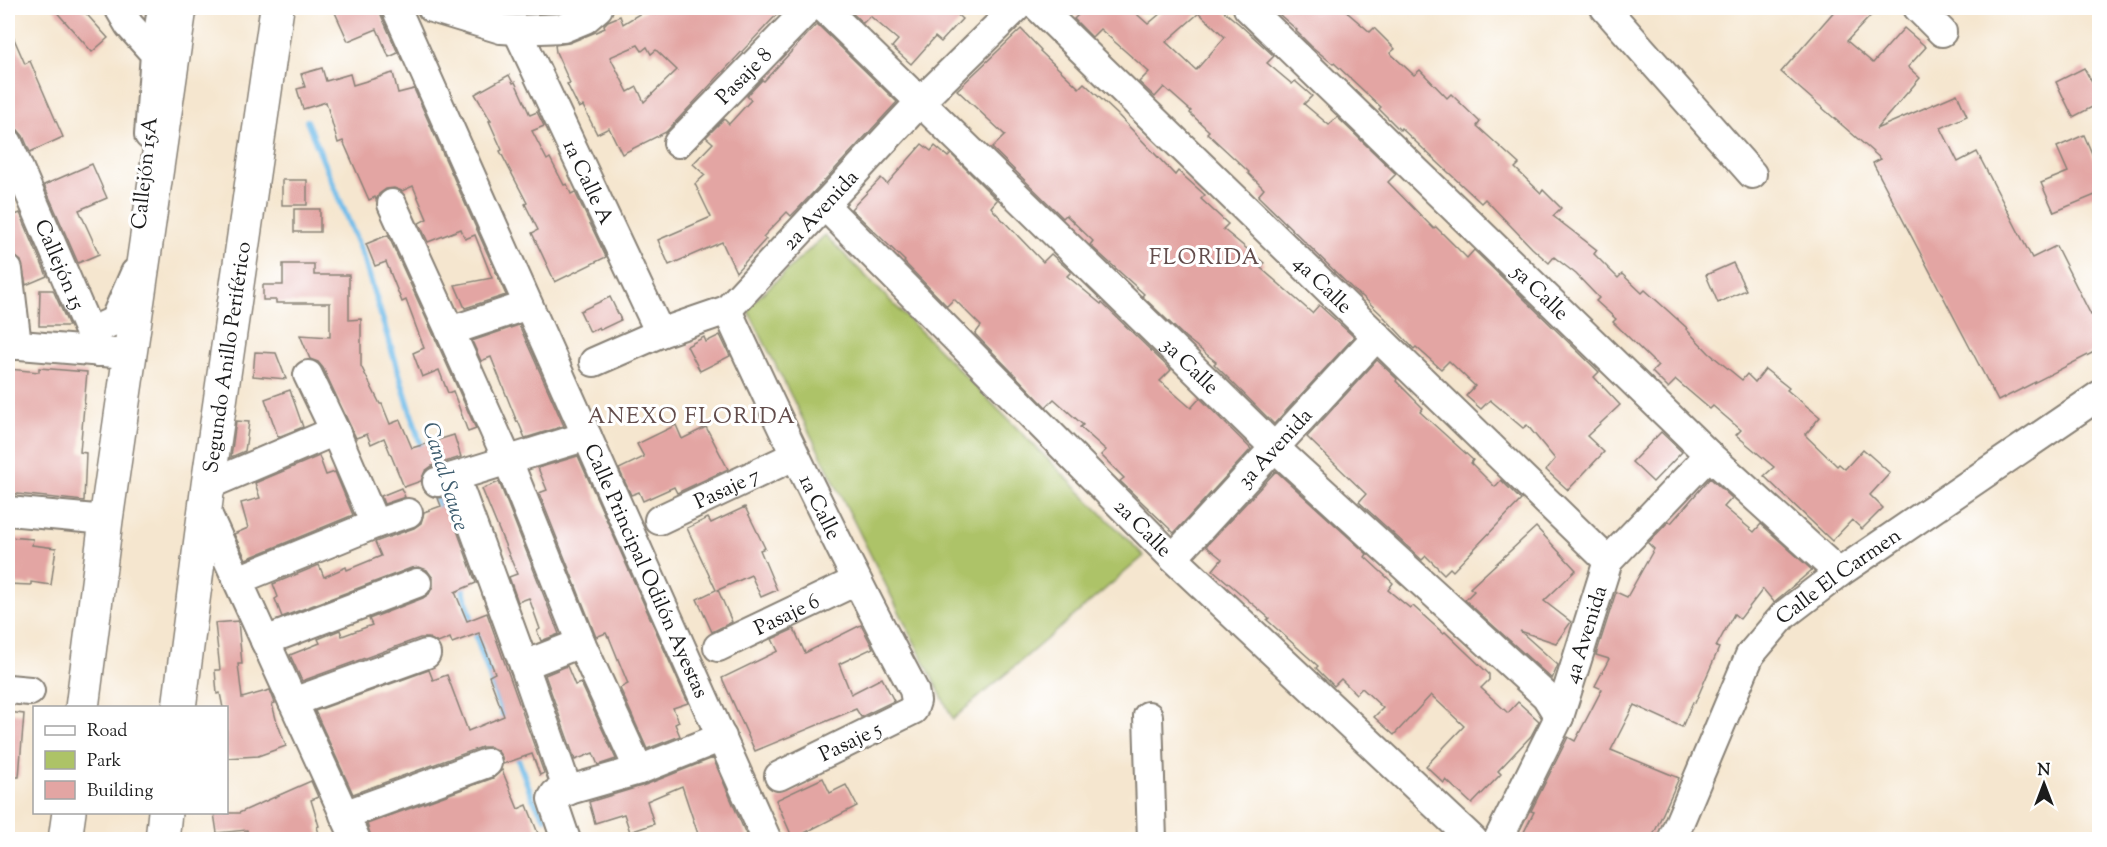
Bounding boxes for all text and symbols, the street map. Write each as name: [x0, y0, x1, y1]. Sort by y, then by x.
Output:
street label: Pasaje 8: [710, 42, 780, 112]
street label: Callejón 15A: [125, 115, 167, 231]
street label: 1a Calle A: [554, 135, 620, 230]
street label: 2a Avenida: [777, 164, 867, 258]
street label: Callejón 15: [26, 215, 91, 315]
street label: Segundo Anillo Periférico: [197, 240, 260, 475]
district label: FLORIDA: [1149, 243, 1261, 275]
street label: 4a Calle: [1285, 249, 1358, 321]
street label: 5a Calle: [1504, 258, 1575, 328]
street label: 3a Calle: [1153, 332, 1225, 402]
district label: ANEXO FLORIDA: [588, 402, 797, 434]
street label: 3a Avenida: [1232, 402, 1321, 495]
water label: Canal Sauce: [412, 419, 476, 535]
street label: Calle Principal Odilón Ayestas: [575, 439, 715, 703]
street label: Pasaje 7: [690, 461, 766, 518]
street label: 1a Calle: [790, 470, 847, 545]
street label: 2a Calle: [1106, 493, 1178, 565]
street label: Calle El Carmen: [1770, 522, 1908, 633]
street label: 4a Avenida: [1557, 582, 1616, 687]
street label: Pasaje 6: [750, 587, 825, 645]
legend: [33, 706, 228, 814]
street label: Pasaje 5: [815, 715, 887, 771]
text: Road: [87, 719, 127, 745]
text: Park: [87, 749, 122, 775]
north arrow: [2014, 754, 2074, 814]
text: N: [2038, 760, 2051, 783]
text: Building: [87, 779, 153, 805]

